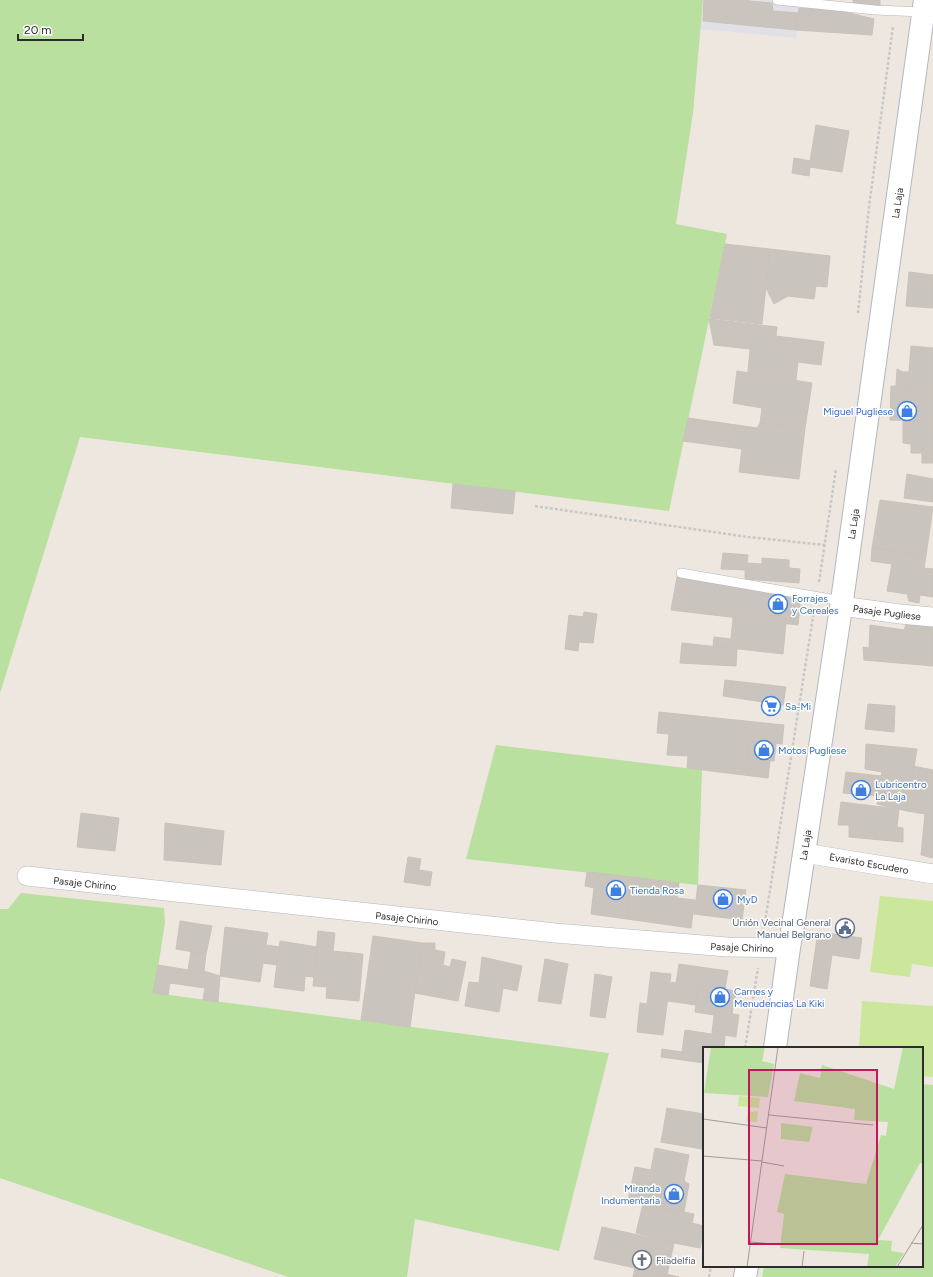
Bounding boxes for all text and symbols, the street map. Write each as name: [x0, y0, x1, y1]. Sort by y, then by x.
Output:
scale bar: [18, 16, 83, 42]
text: 20 m: [24, 23, 52, 37]
street label: La Laja: [889, 187, 906, 219]
shop icon: Miguel Pugliese: [896, 400, 918, 422]
place label: Miguel Pugliese: [823, 405, 894, 418]
street label: La Laja: [845, 508, 862, 540]
place label: Forrajes y Cereales: [792, 592, 839, 617]
shop icon: Forrajes y Cereales: [767, 593, 789, 615]
street label: Pasaje Pugliese: [852, 602, 922, 623]
supermarket icon: Sa-Mi: [760, 695, 782, 717]
place label: Sa-Mi: [785, 700, 811, 713]
shop icon: Motos Pugliese: [753, 739, 775, 761]
place label: Motos Pugliese: [778, 744, 847, 757]
place label: Lubricentro La Laja: [875, 778, 927, 803]
shop icon: Lubricentro La Laja: [850, 779, 872, 801]
street label: La Laja: [797, 829, 814, 861]
street label: Evaristo Escudero: [828, 850, 910, 877]
street label: Pasaje Chirino: [53, 874, 117, 893]
shop icon: Tienda Rosa: [605, 879, 627, 901]
place label: Tienda Rosa: [630, 884, 684, 897]
shop icon: MyD: [712, 888, 734, 910]
place label: MyD: [737, 893, 758, 906]
street label: Pasaje Chirino: [375, 909, 439, 928]
place label: Unión Vecinal General Manuel Belgrano: [732, 916, 831, 941]
public building icon: Unión Vecinal General Manuel Belgrano: [834, 917, 856, 939]
street label: Pasaje Chirino: [710, 940, 774, 955]
place label: Carnes y Menudencias La Kiki: [734, 985, 824, 1010]
shop icon: Carnes y Menudencias La Kiki: [709, 986, 731, 1008]
inset map: [703, 1047, 923, 1267]
place label: Miranda Indumentaria: [601, 1182, 660, 1207]
shop icon: Miranda Indumentaria: [663, 1183, 685, 1205]
church icon: Filadelfia: [631, 1249, 653, 1271]
place label: Filadelfia: [656, 1254, 696, 1267]

